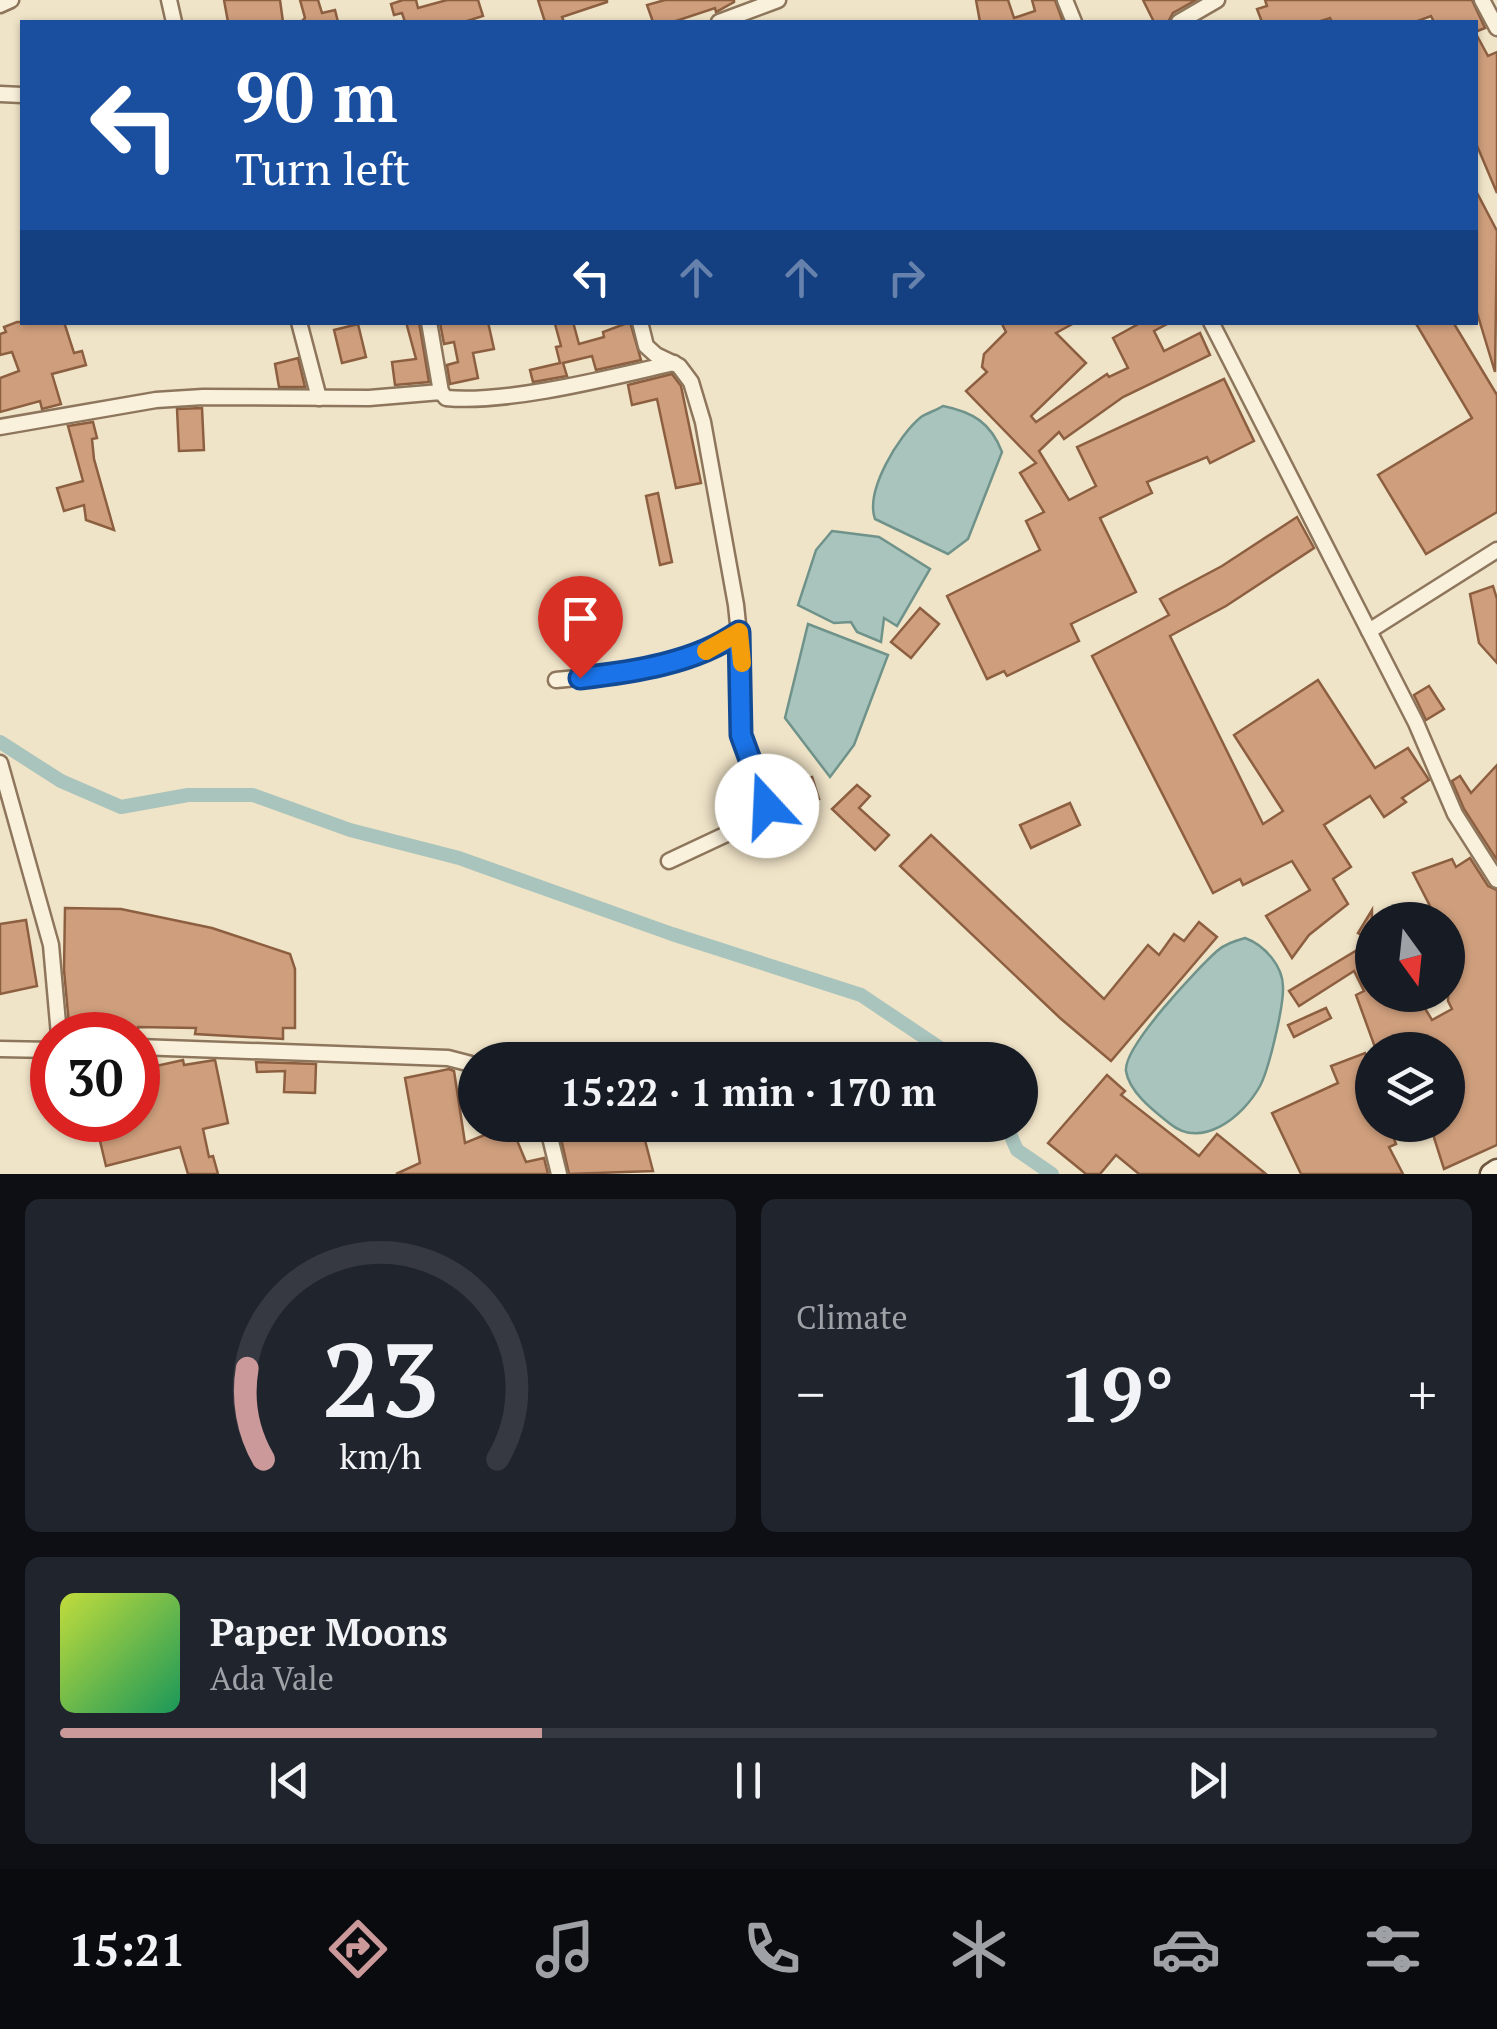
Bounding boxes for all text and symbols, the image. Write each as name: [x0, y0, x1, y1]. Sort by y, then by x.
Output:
text: 90 m: [235, 49, 398, 142]
icon: left: [70, 60, 200, 190]
text: Turn left: [235, 138, 410, 198]
icon: left: [564, 250, 619, 305]
icon: ahead: [669, 250, 724, 305]
icon: ahead: [774, 250, 829, 305]
icon: right: [879, 250, 934, 305]
pin: [538, 576, 623, 679]
icon: arrive: [553, 591, 608, 646]
position arrow: [715, 754, 819, 858]
north arrow: [1355, 902, 1465, 1012]
map controls: [1355, 902, 1465, 1142]
speed limit sign: 30: [30, 1012, 160, 1142]
button: layers: [1355, 1032, 1465, 1142]
text: 15:22 · 1 min · 170 m: [560, 1067, 936, 1117]
text: Climate: [796, 1296, 908, 1338]
text: 23: [322, 1309, 439, 1447]
text: 19°: [1059, 1344, 1174, 1443]
text: −: [796, 1357, 825, 1430]
text: +: [1408, 1357, 1437, 1430]
text: km/h: [339, 1432, 422, 1479]
text: Paper Moons: [210, 1607, 448, 1657]
text: Ada Vale: [210, 1657, 334, 1699]
icon: previous: [262, 1753, 317, 1808]
icon: pause: [721, 1753, 776, 1808]
icon: next: [1180, 1753, 1235, 1808]
icon: directions: [323, 1914, 393, 1984]
icon: music: [530, 1914, 600, 1984]
icon: phone: [737, 1914, 807, 1984]
icon: climate: [944, 1914, 1014, 1984]
icon: car: [1151, 1914, 1221, 1984]
icon: filters: [1358, 1914, 1428, 1984]
text: 15:21: [69, 1919, 186, 1979]

